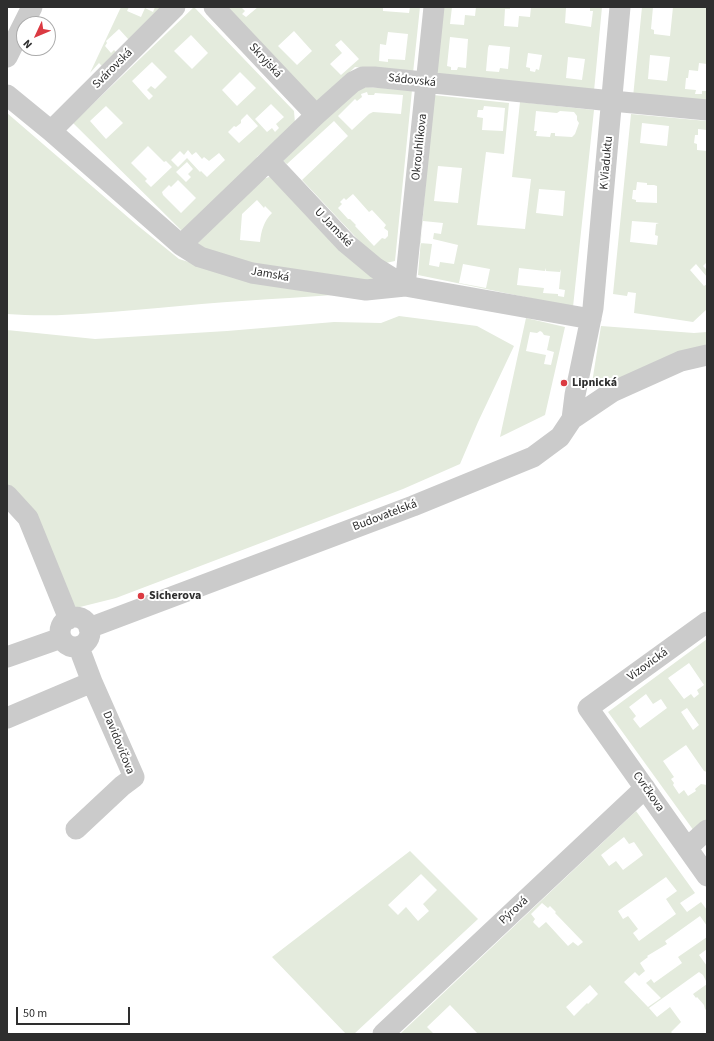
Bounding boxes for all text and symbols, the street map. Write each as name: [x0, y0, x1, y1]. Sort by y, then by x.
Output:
north arrow: [16, 16, 56, 56]
text: N: [20, 36, 36, 52]
street label: Skryjská: [245, 41, 285, 81]
street label: Svárovská: [90, 46, 136, 92]
street label: Sádovská: [387, 71, 437, 91]
street label: Okrouhlíkova: [409, 113, 431, 181]
street label: K Viaduktu: [597, 135, 617, 191]
street label: U Jamské: [311, 206, 355, 250]
street label: Jamská: [250, 265, 290, 285]
place label: Lipnická: [572, 376, 617, 390]
marker: Lipnická: [559, 378, 569, 388]
street label: Budovatelská: [351, 497, 419, 535]
place label: Sicherova: [149, 589, 201, 603]
marker: Sicherova: [136, 591, 146, 601]
street label: Vizovická: [625, 646, 671, 684]
street label: Davidovičova: [99, 709, 137, 777]
street label: Cvrčkova: [629, 769, 667, 815]
street label: Pýrová: [497, 894, 531, 928]
scale bar: [18, 999, 132, 1025]
text: 50 m: [23, 1005, 47, 1022]

